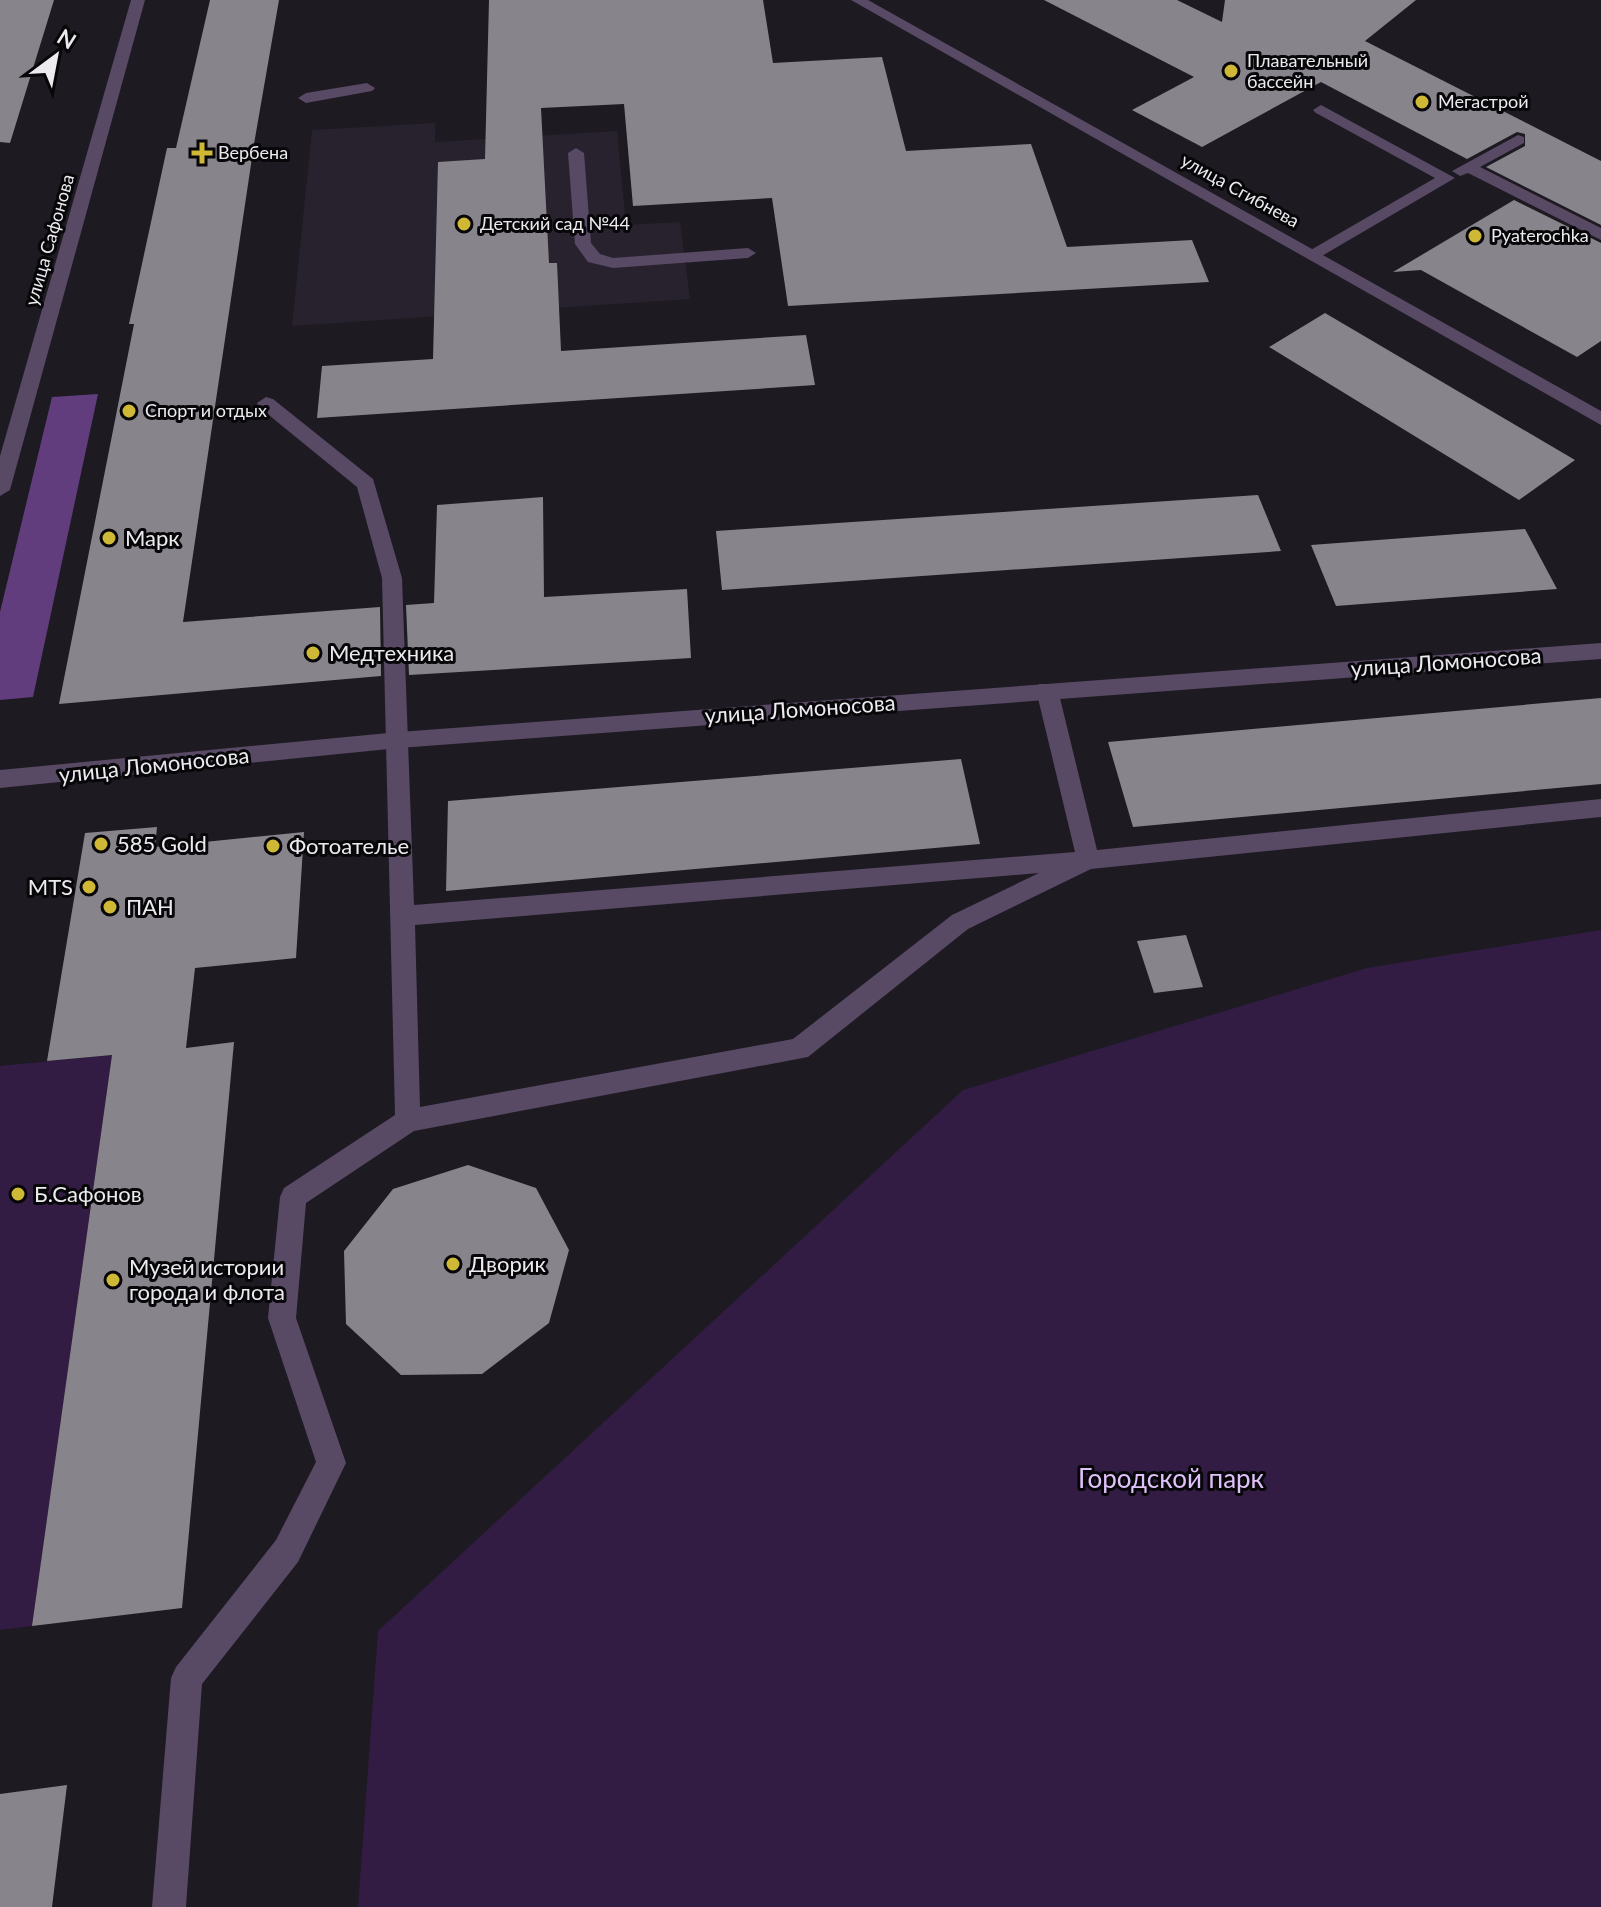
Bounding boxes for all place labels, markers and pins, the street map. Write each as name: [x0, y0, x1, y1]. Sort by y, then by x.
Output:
place label: Плавательный бассейн: [1247, 49, 1368, 92]
marker: Плавательный бассейн: [1222, 62, 1240, 80]
place label: Мегастрой: [1438, 90, 1529, 112]
marker: Мегастрой: [1413, 93, 1431, 111]
place label: Вербена: [218, 141, 288, 163]
marker: Вербена: [193, 144, 211, 162]
place label: Детский сад №44: [480, 212, 630, 234]
marker: Детский сад №44: [455, 215, 473, 233]
place label: Pyaterochka: [1491, 224, 1589, 246]
marker: Pyaterochka: [1466, 227, 1484, 245]
place label: Спорт и отдых: [145, 399, 267, 421]
marker: Спорт и отдых: [120, 402, 138, 420]
place label: Марк: [125, 524, 180, 551]
marker: Марк: [100, 529, 118, 547]
place label: Медтехника: [329, 639, 454, 666]
marker: Медтехника: [304, 644, 322, 662]
place label: 585 Gold: [117, 830, 207, 857]
place label: Фотоателье: [289, 832, 409, 859]
marker: 585 Gold: [92, 835, 110, 853]
marker: Фотоателье: [264, 837, 282, 855]
place label: MTS: [28, 873, 73, 900]
marker: MTS: [80, 878, 98, 896]
place label: ПАН: [126, 893, 174, 920]
marker: ПАН: [101, 898, 119, 916]
place label: Б.Сафонов: [34, 1180, 142, 1207]
marker: Б.Сафонов: [9, 1185, 27, 1203]
place label: Дворик: [469, 1250, 546, 1277]
place label: Музей истории города и флота: [129, 1253, 285, 1305]
marker: Дворик: [444, 1255, 462, 1273]
marker: Музей истории города и флота: [104, 1271, 122, 1289]

